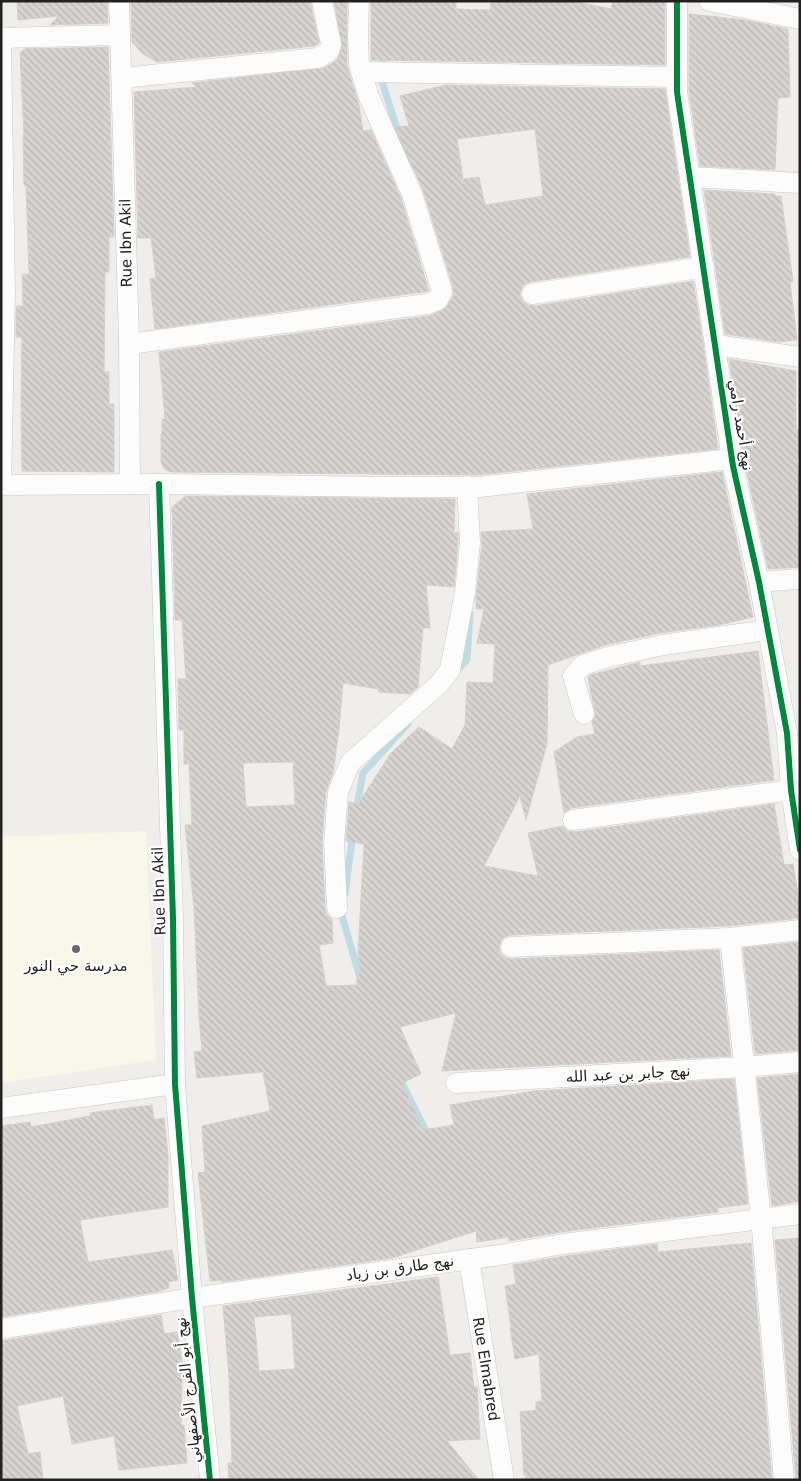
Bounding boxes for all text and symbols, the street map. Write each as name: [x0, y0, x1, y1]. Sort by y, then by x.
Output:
street label: Rue Ibn Akil: [116, 198, 136, 288]
street label: نهج أحمد رامي: [724, 378, 758, 472]
street label: Rue Ibn Akil: [148, 846, 170, 936]
marker: مدرسة حي النور: [70, 943, 82, 955]
place label: مدرسة حي النور: [23, 957, 128, 976]
street label: نهج جابر بن عبد الله: [565, 1062, 691, 1086]
street label: نهج طارق بن زياد: [345, 1252, 455, 1284]
street label: نهج أبو الفرج الأصفهاني: [170, 1316, 206, 1464]
street label: Rue Elmabred: [469, 1316, 503, 1422]

